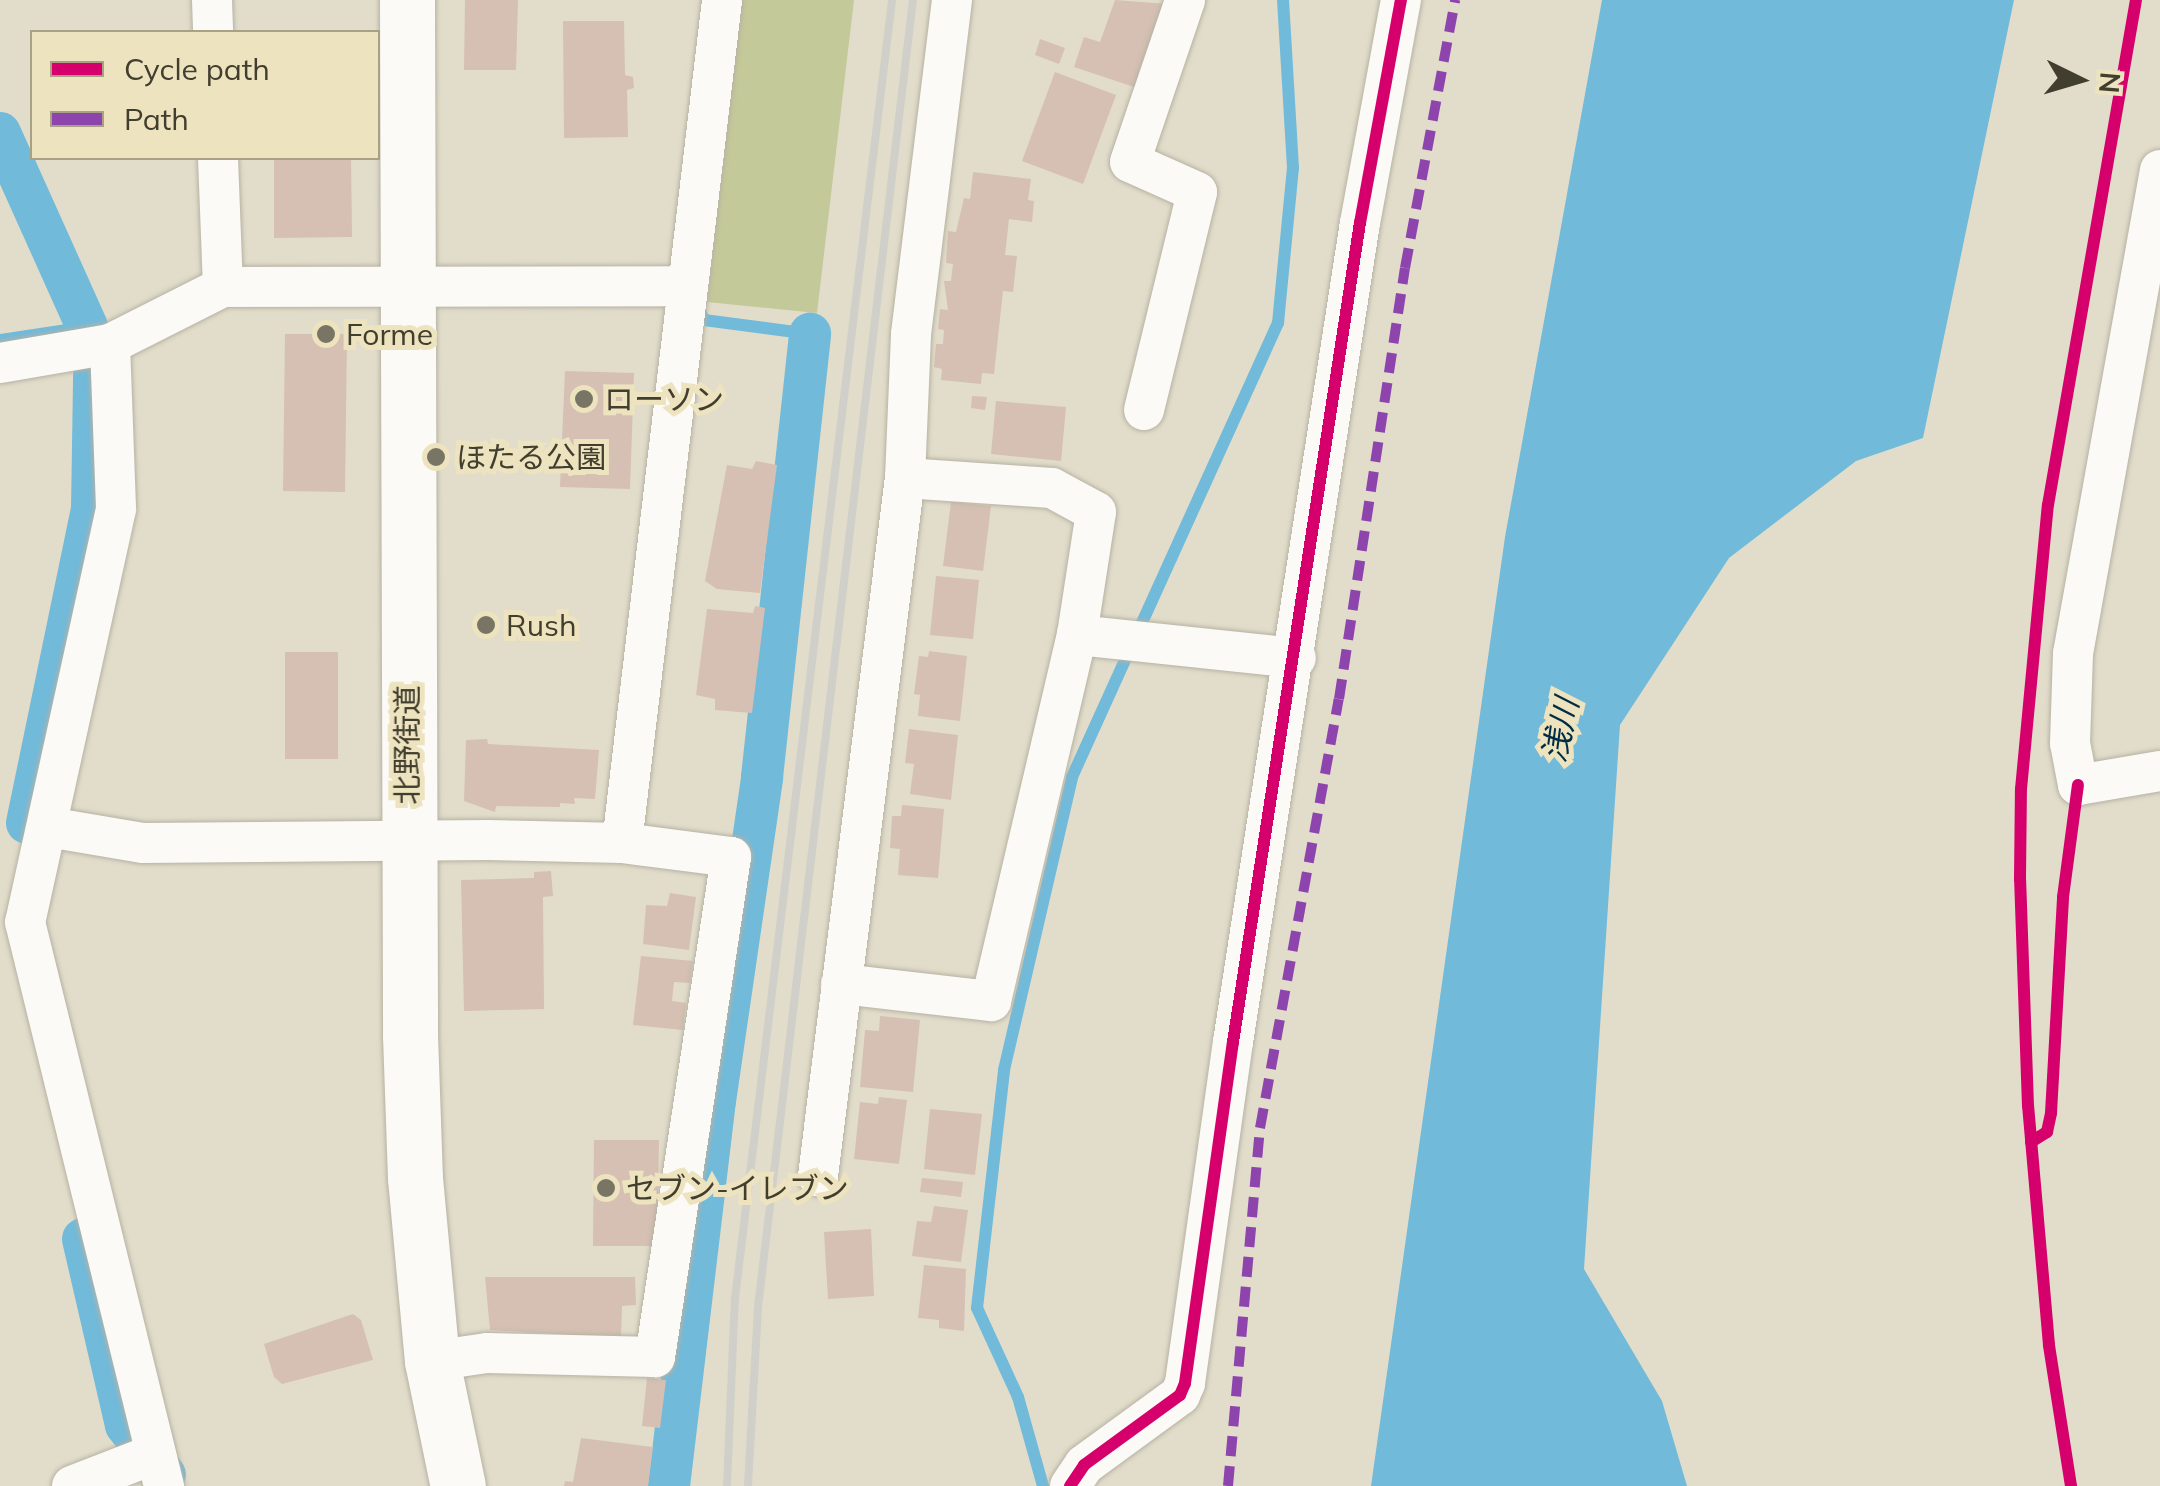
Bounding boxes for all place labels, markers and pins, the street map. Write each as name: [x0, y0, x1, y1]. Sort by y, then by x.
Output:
place label: Forme: [346, 316, 433, 352]
marker: Forme: [315, 323, 337, 345]
place label: ローソン: [604, 381, 724, 417]
marker: ローソン: [573, 388, 595, 410]
place label: ほたる公園: [456, 439, 606, 475]
marker: ほたる公園: [425, 446, 447, 468]
place label: Rush: [506, 607, 577, 643]
marker: Rush: [475, 614, 497, 636]
place label: セブン-イレブン: [626, 1170, 849, 1206]
marker: セブン-イレブン: [595, 1177, 617, 1199]

